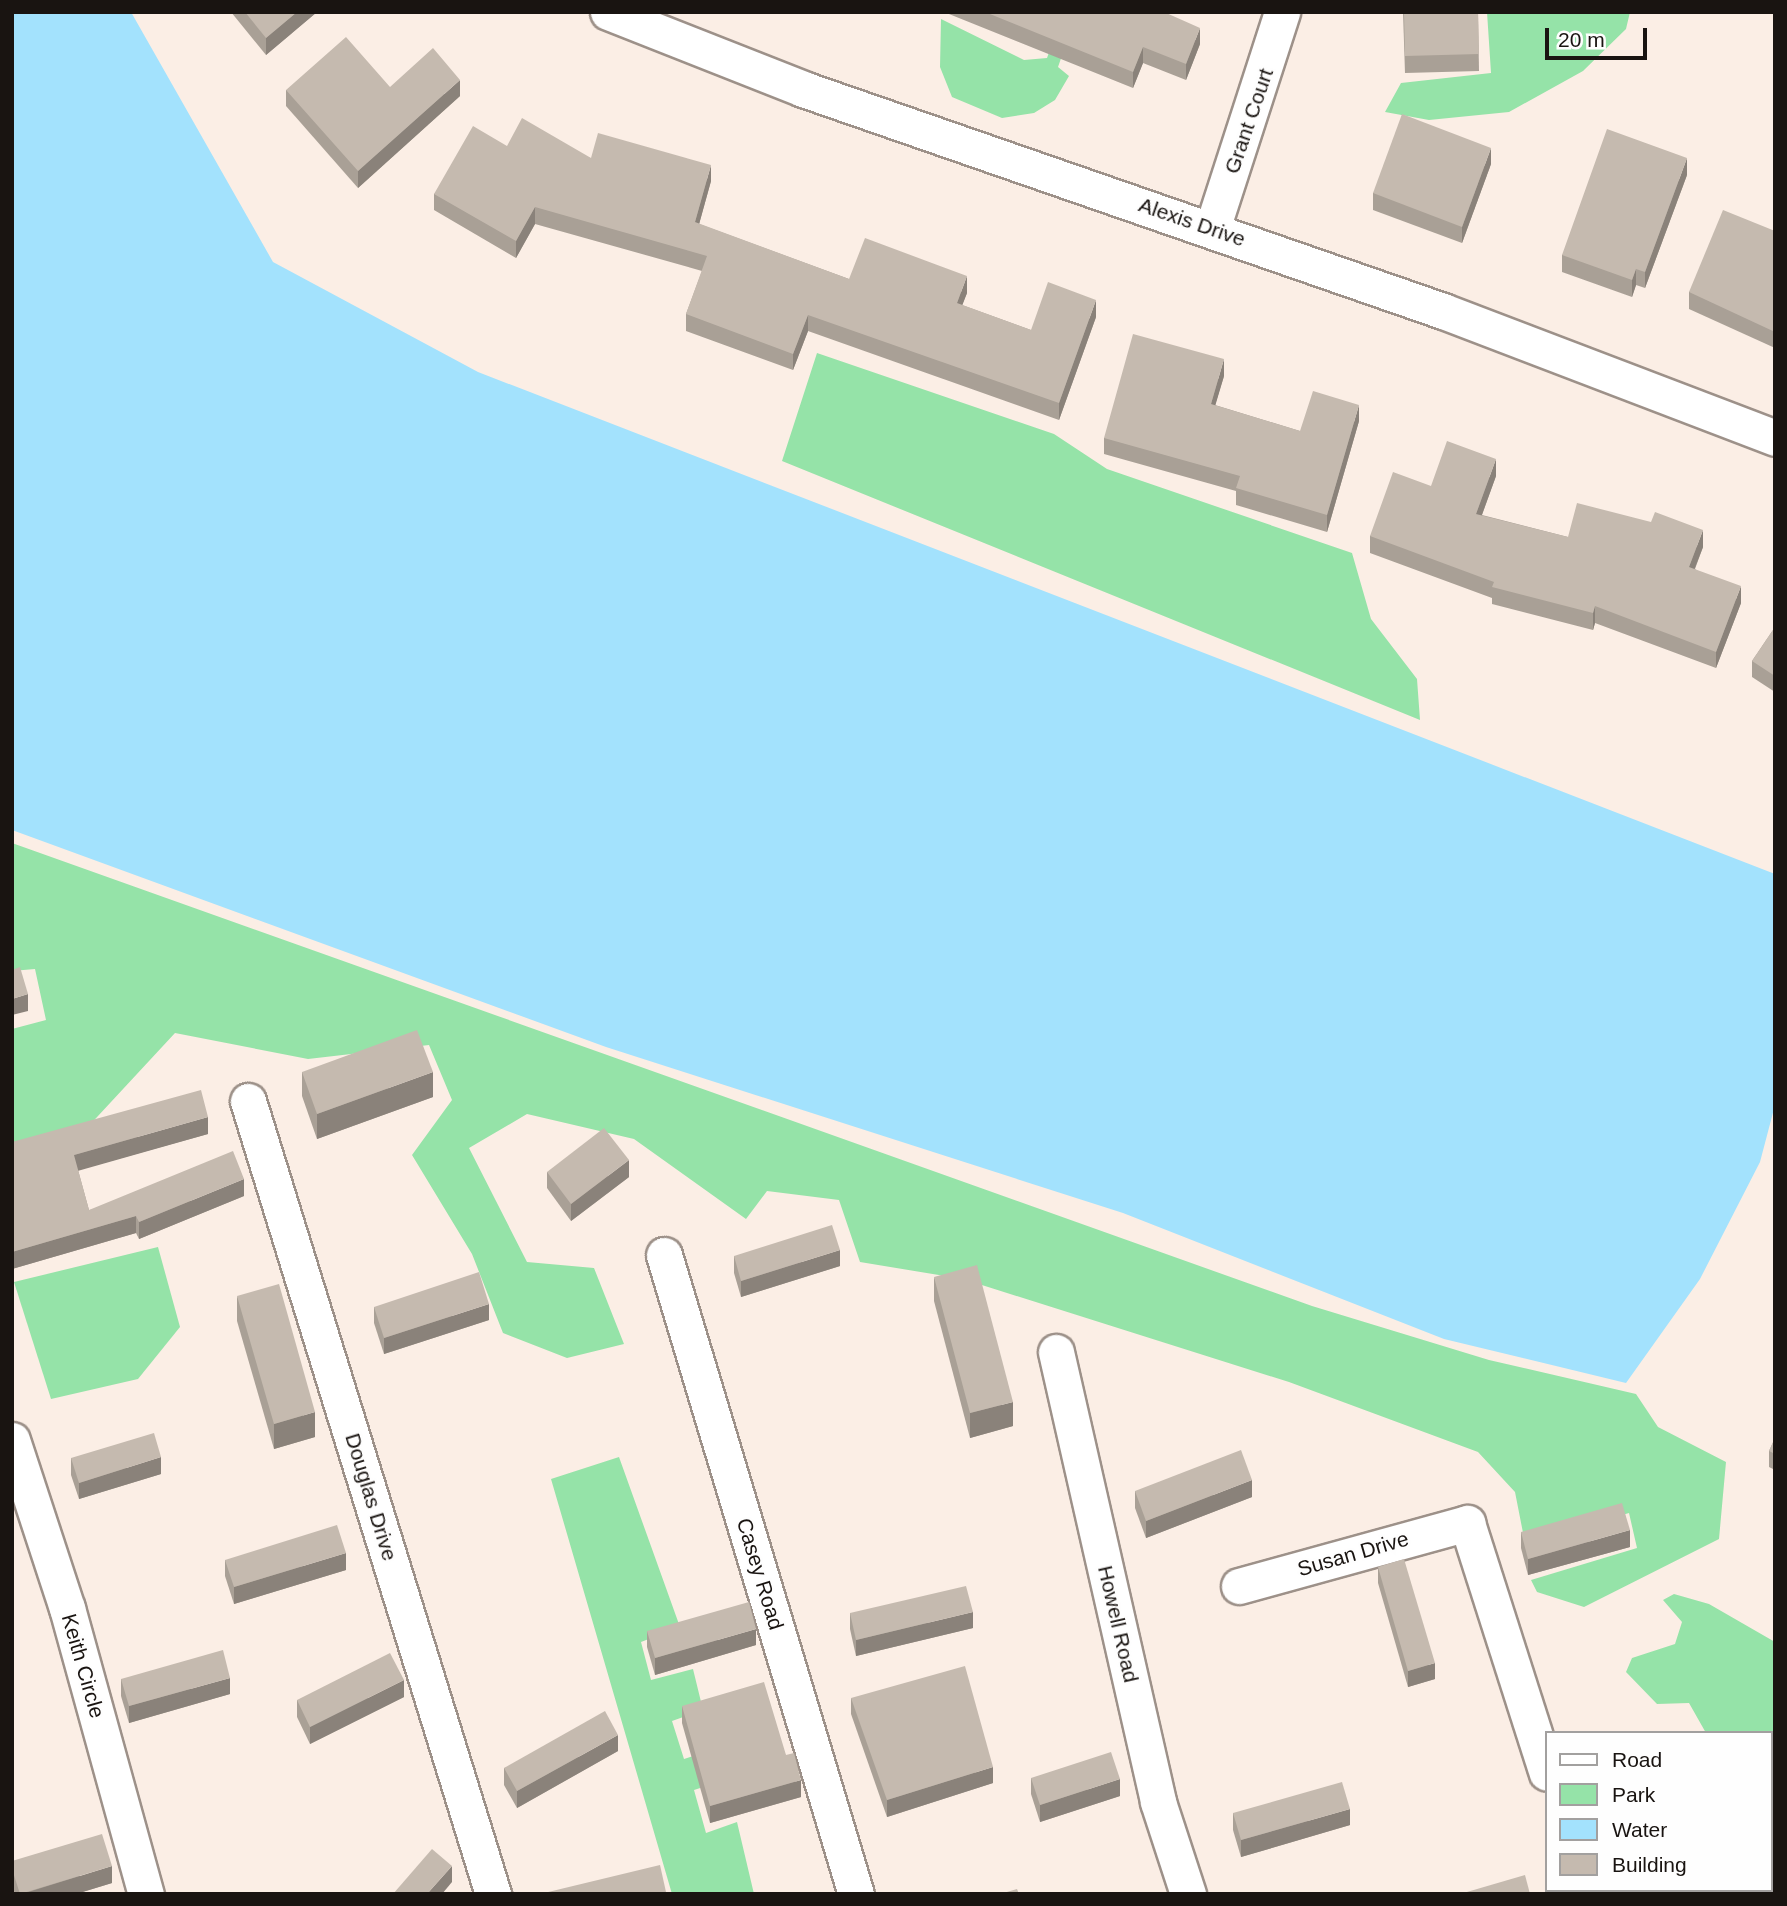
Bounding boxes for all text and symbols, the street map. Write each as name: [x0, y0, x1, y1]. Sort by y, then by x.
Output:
scale bar: [1549, 14, 1650, 58]
text: 20 m: [1558, 28, 1605, 51]
street label: Grant Court: [1219, 65, 1279, 177]
street label: Alexis Drive: [1135, 192, 1249, 252]
street label: Douglas Drive: [340, 1430, 402, 1564]
street label: Casey Road: [731, 1515, 789, 1633]
street label: Susan Drive: [1295, 1526, 1411, 1582]
street label: Howell Road: [1092, 1563, 1144, 1685]
street label: Keith Circle: [56, 1611, 110, 1721]
legend: [1546, 1731, 1773, 1892]
text: Road: [1612, 1748, 1662, 1771]
text: Park: [1612, 1783, 1655, 1806]
text: Water: [1612, 1818, 1667, 1841]
text: Building: [1612, 1853, 1687, 1876]

